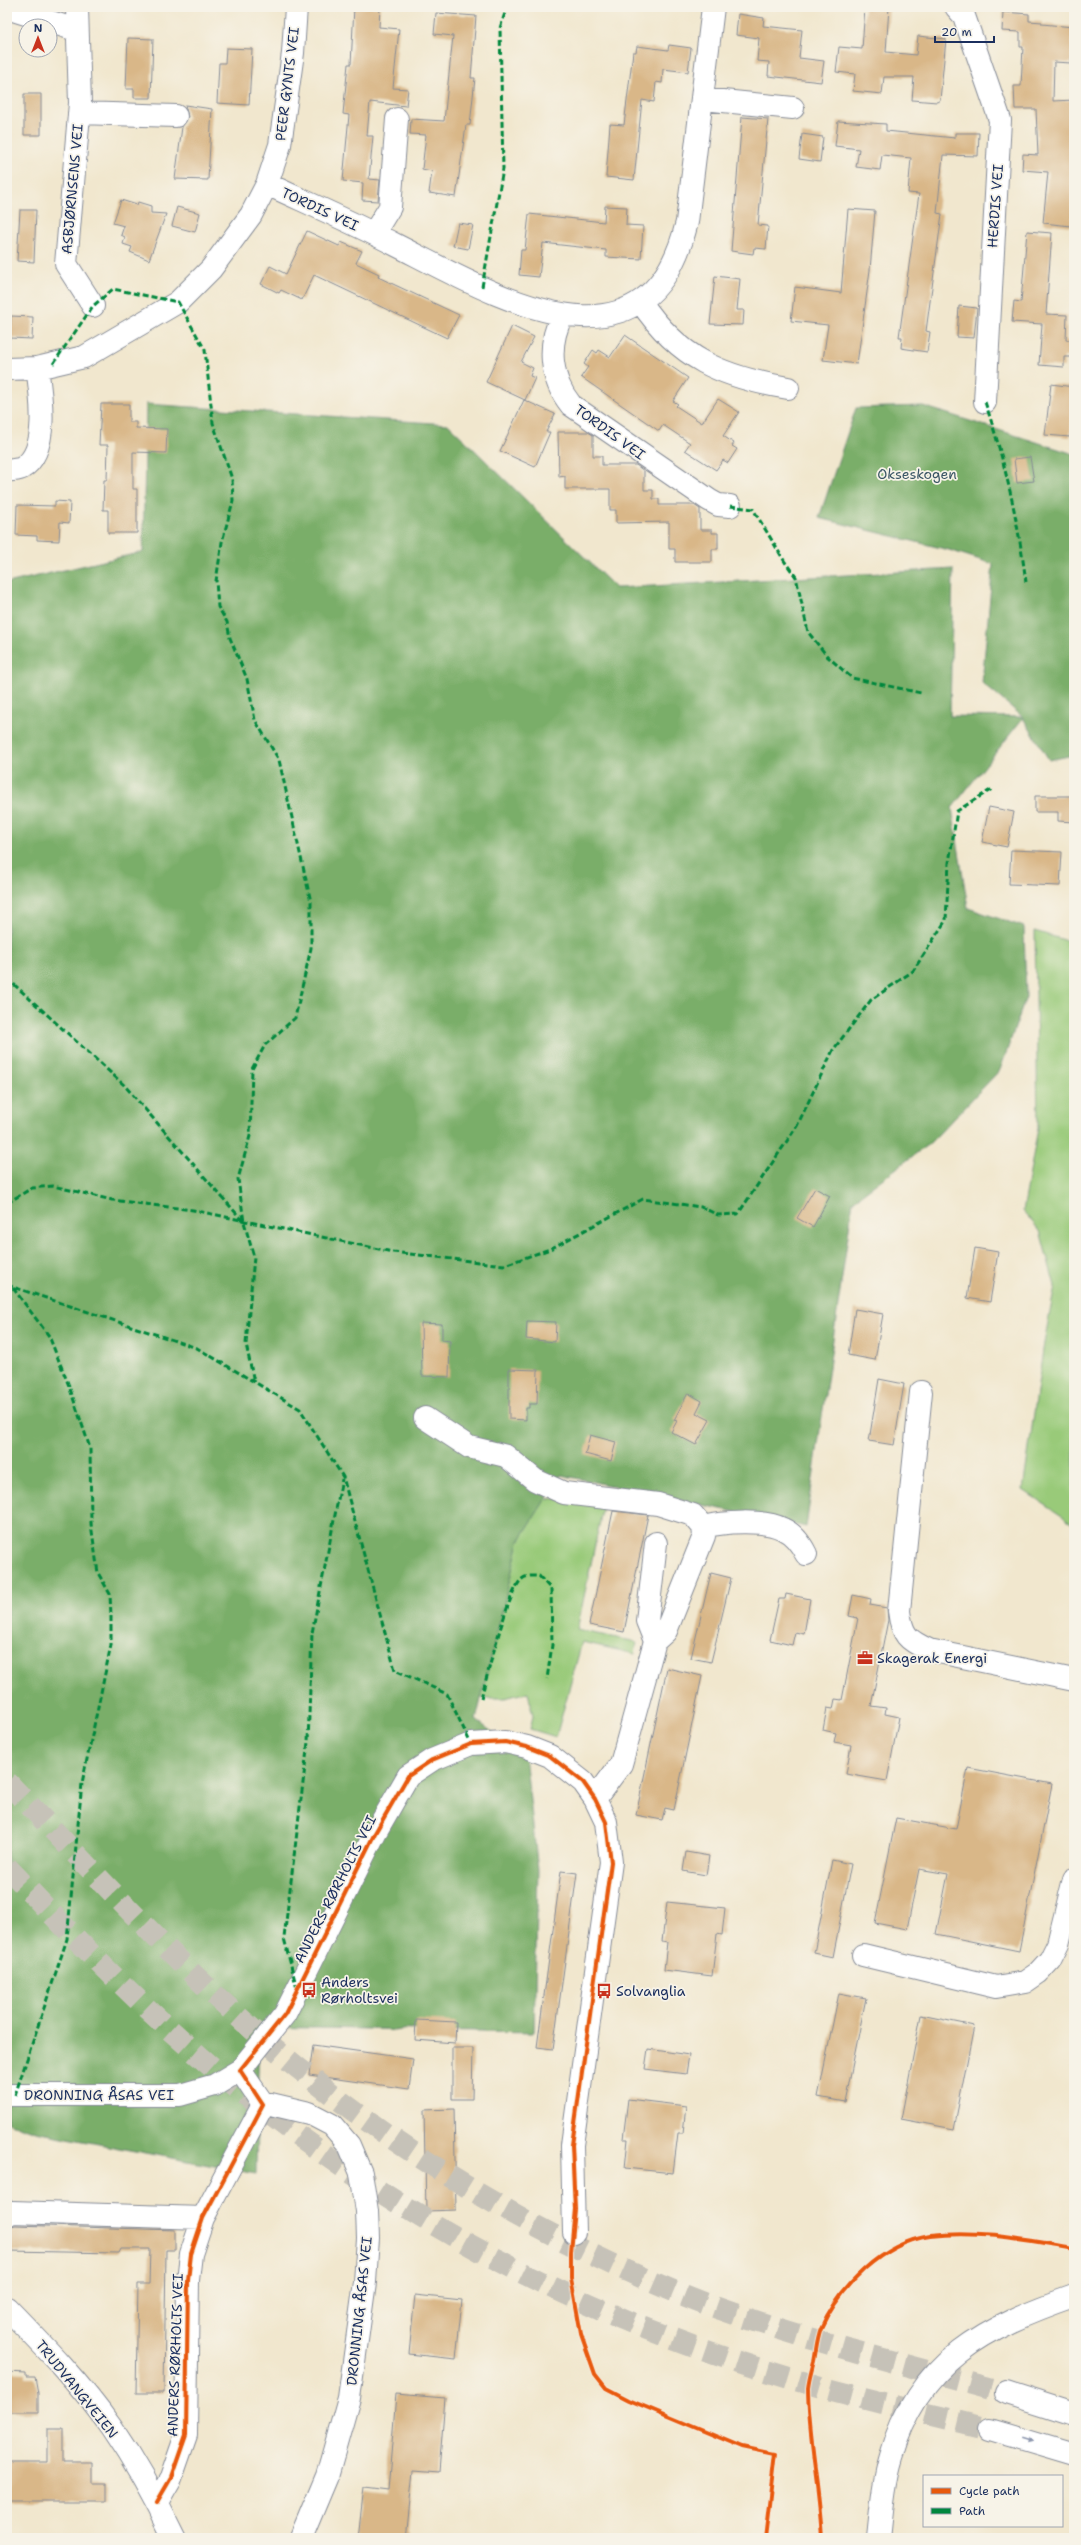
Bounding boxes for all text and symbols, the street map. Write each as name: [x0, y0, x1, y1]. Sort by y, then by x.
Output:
north arrow: [18, 18, 58, 58]
scale bar: [935, 18, 994, 44]
text: N: [34, 21, 43, 36]
text: 20 m: [941, 24, 972, 40]
street label: PEER GYNTS VEI: [271, 26, 303, 142]
street label: ASBJØRNSENS VEI: [57, 123, 87, 255]
street label: HERDIS VEI: [983, 163, 1007, 249]
street label: TORDIS VEI: [279, 183, 362, 235]
street label: TORDIS VEI: [571, 400, 649, 464]
park label: Okseskogen: [877, 465, 957, 483]
office icon: Skagerak Energi: [856, 1649, 874, 1667]
place label: Skagerak Energi: [877, 1649, 987, 1667]
street label: ANDERS RØRHOLTS VEI: [290, 1812, 380, 1966]
place label: Anders Rørholtsvei: [321, 1973, 398, 2007]
bus stop icon: Anders Rørholtsvei: [300, 1981, 318, 1999]
bus stop icon: Solvanglia: [595, 1982, 613, 2000]
place label: Solvanglia: [616, 1982, 686, 2000]
street label: DRONNING ÅSAS VEI: [24, 2086, 174, 2104]
street label: DRONNING ÅSAS VEI: [342, 2235, 376, 2386]
street label: ANDERS RØRHOLTS VEI: [163, 2273, 187, 2437]
street label: TRUDVANGVEIEN: [32, 2336, 122, 2442]
one-way arrow: [1022, 2436, 1034, 2442]
legend: [923, 2475, 1063, 2527]
text: Cycle path: [959, 2483, 1020, 2499]
text: Path: [959, 2503, 985, 2519]

